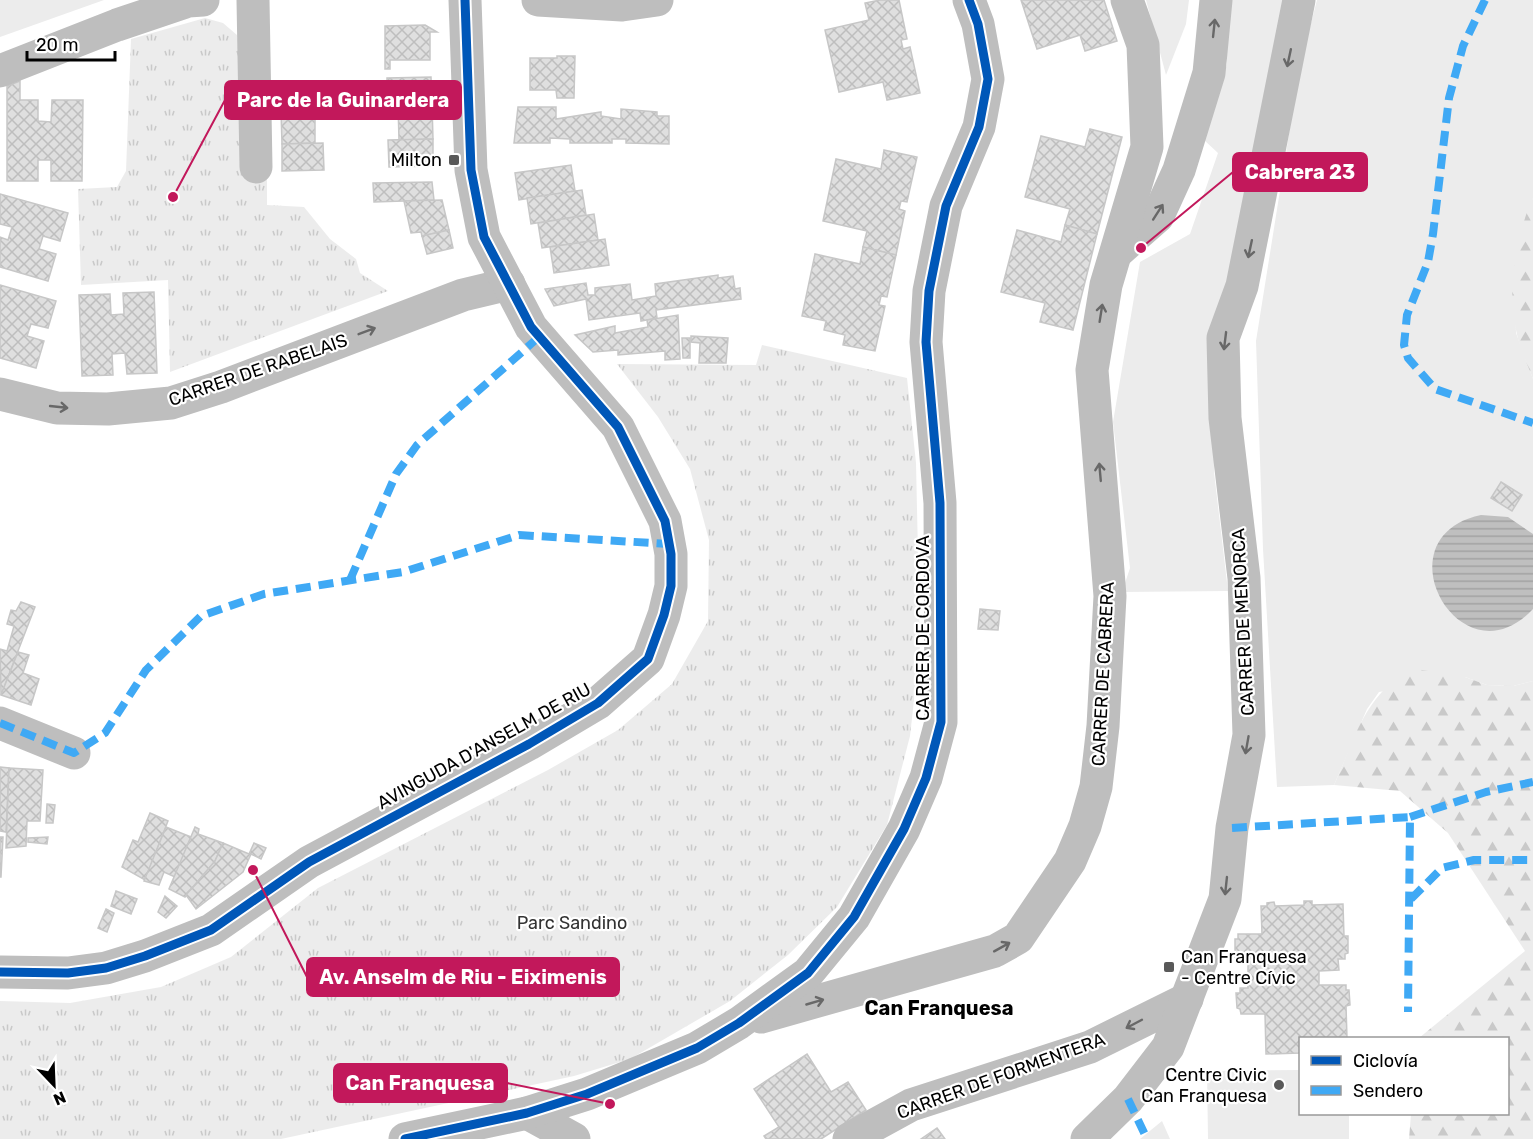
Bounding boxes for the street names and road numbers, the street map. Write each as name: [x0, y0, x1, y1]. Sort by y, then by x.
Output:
street label: CARRER DE RABELAIS: [166, 329, 350, 411]
street label: CARRER DE MENORCA: [1227, 528, 1259, 716]
street label: CARRER DE CORDOVA: [912, 535, 934, 721]
street label: CARRER DE CABRERA: [1087, 581, 1119, 767]
street label: AVINGUDA D'ANSELM DE RIU: [373, 678, 595, 814]
street label: CARRER DE FORMENTERA: [894, 1028, 1108, 1124]

